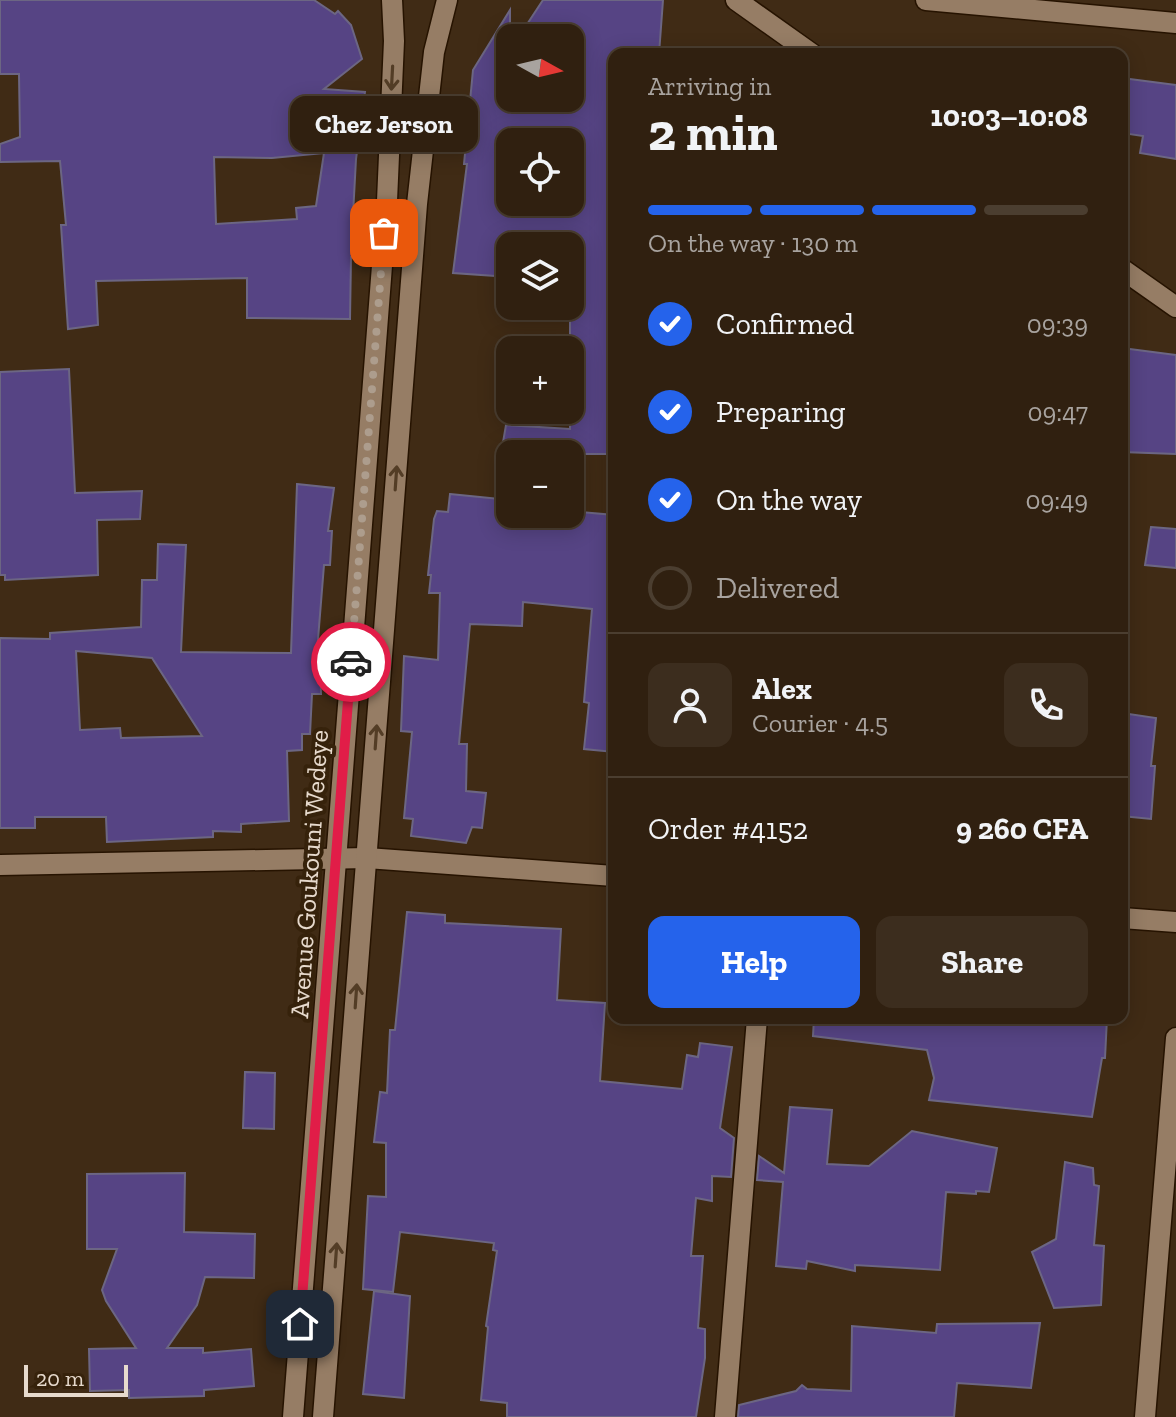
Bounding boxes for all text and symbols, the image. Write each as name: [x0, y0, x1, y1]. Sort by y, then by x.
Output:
north arrow: [496, 24, 584, 112]
map controls: [496, 24, 584, 528]
one-way arrow: [385, 64, 400, 91]
text: Arriving in: [648, 70, 771, 102]
callout: Chez Jerson: [290, 97, 478, 153]
text: 10:03–10:08: [931, 98, 1088, 134]
text: 2 min: [648, 101, 778, 163]
text: Chez Jerson: [315, 108, 453, 140]
button: locate: [496, 128, 584, 216]
pin: [350, 199, 418, 267]
icon: bag: [362, 211, 406, 255]
text: On the way · 130 m: [648, 227, 858, 259]
button: layers: [496, 232, 584, 320]
icon: check: [648, 302, 692, 346]
text: Confirmed: [716, 306, 854, 342]
text: 09:39: [1027, 308, 1088, 340]
button: +: [496, 336, 584, 424]
icon: check: [648, 390, 692, 434]
text: Preparing: [716, 394, 846, 430]
text: 09:47: [1028, 396, 1088, 428]
button: −: [496, 440, 584, 528]
one-way arrow: [389, 465, 404, 492]
icon: check: [648, 478, 692, 522]
text: On the way: [716, 482, 862, 518]
text: 09:49: [1026, 484, 1088, 516]
text: Delivered: [716, 570, 839, 606]
courier: [311, 622, 391, 702]
icon: car: [329, 640, 373, 684]
button: person: [648, 663, 732, 747]
button: phone: [1004, 663, 1088, 747]
text: Alex: [752, 671, 812, 707]
text: Courier · 4.5: [752, 707, 888, 739]
one-way arrow: [369, 724, 384, 751]
street label: Avenue Goukouni Wedeye: [283, 729, 335, 1019]
text: Order #4152: [648, 811, 808, 847]
text: 9 260 CFA: [956, 811, 1088, 847]
button: Help: [648, 916, 860, 1008]
button: Share: [876, 916, 1088, 1008]
one-way arrow: [349, 983, 364, 1010]
one-way arrow: [328, 1243, 343, 1269]
pin: [266, 1290, 334, 1358]
icon: home: [278, 1302, 322, 1346]
scale bar: [24, 1361, 128, 1397]
text: 20 m: [36, 1365, 84, 1392]

